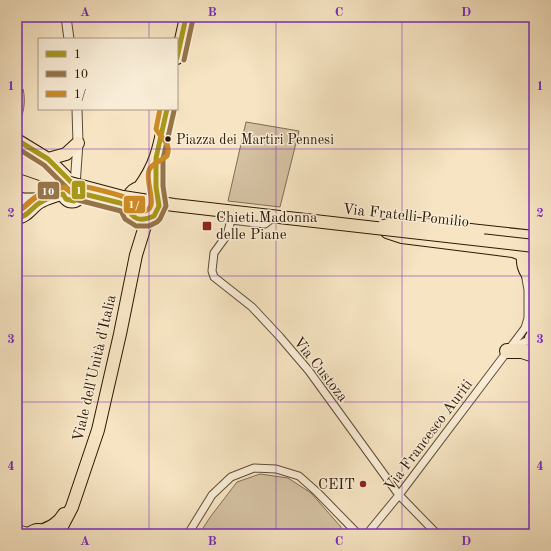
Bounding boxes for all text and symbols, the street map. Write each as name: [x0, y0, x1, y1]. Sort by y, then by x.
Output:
text: A: [80, 6, 90, 19]
text: B: [207, 6, 217, 19]
text: C: [335, 6, 343, 19]
text: D: [461, 6, 471, 19]
legend: [38, 38, 178, 110]
text: 1: [74, 49, 81, 61]
text: 10: [74, 69, 88, 81]
text: 1: [7, 80, 15, 93]
text: 1: [536, 80, 544, 93]
text: 1/: [74, 89, 86, 101]
place label: Piazza dei Martiri Pennesi: [176, 133, 334, 147]
marker: Piazza dei Martiri Pennesi: [163, 134, 173, 144]
line badge: 1: [71, 180, 86, 200]
line badge: 10: [37, 181, 60, 200]
text: 1: [76, 186, 82, 197]
text: 10: [42, 187, 54, 198]
line badge: 1/: [123, 195, 146, 214]
text: 1/: [128, 200, 140, 211]
street label: Via Fratelli Pomilio: [342, 202, 470, 231]
text: 2: [7, 207, 15, 220]
text: 2: [536, 207, 544, 220]
place label: Chieti Madonna delle Piane: [216, 211, 318, 243]
marker: Chieti Madonna delle Piane: [201, 220, 213, 232]
street label: Viale dell'Unità d'Italia: [71, 293, 120, 443]
text: 3: [7, 333, 15, 346]
text: 3: [536, 333, 544, 346]
street label: Via Custoza: [290, 335, 350, 406]
street label: Via Francesco Auriti: [382, 377, 476, 495]
text: 4: [7, 460, 15, 473]
text: 4: [536, 460, 544, 473]
place label: CEIT: [318, 478, 355, 493]
marker: CEIT: [358, 479, 368, 489]
text: A: [80, 535, 90, 548]
text: B: [207, 535, 217, 548]
text: C: [335, 535, 343, 548]
text: D: [461, 535, 471, 548]

